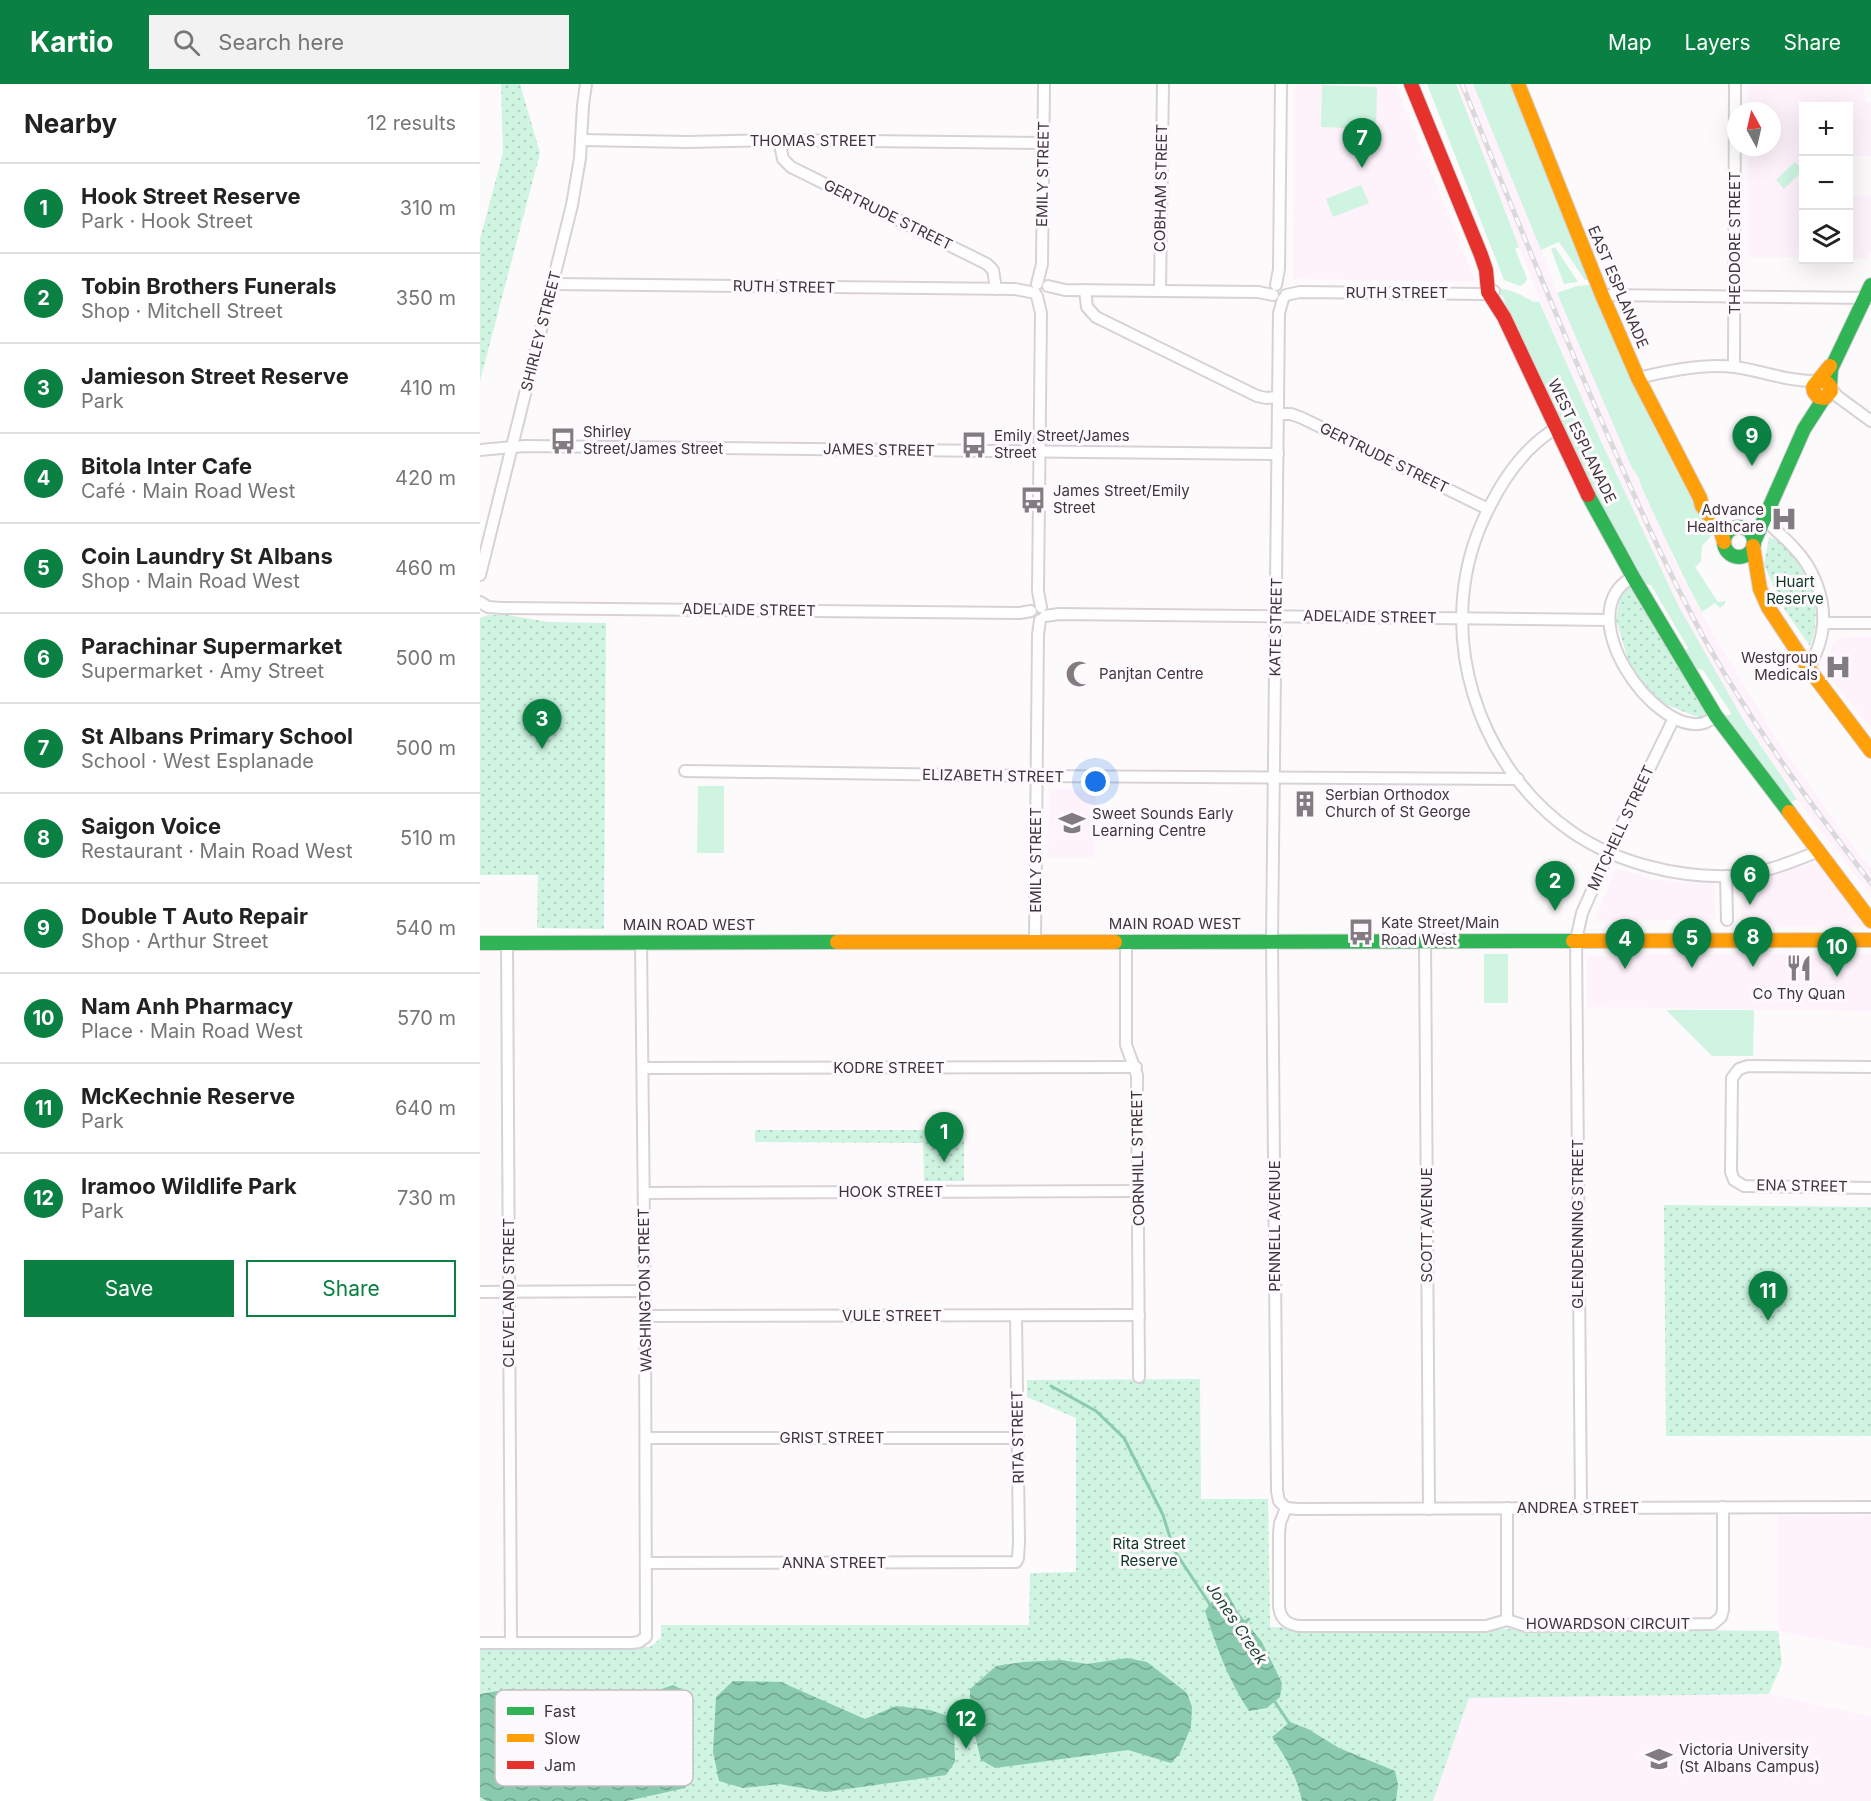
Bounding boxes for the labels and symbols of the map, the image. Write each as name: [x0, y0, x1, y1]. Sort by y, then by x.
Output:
north arrow: [1727, 102, 1781, 156]
pin: 7: [1342, 118, 1382, 168]
street label: EMILY STREET: [1032, 121, 1053, 227]
street label: COBHAM STREET: [1150, 124, 1171, 252]
street label: THOMAS STREET: [750, 131, 876, 150]
street label: THEODORE STREET: [1725, 171, 1744, 315]
street label: GERTRUDE STREET: [821, 175, 956, 254]
street label: EAST ESPLANADE: [1584, 223, 1653, 351]
street label: SHIRLEY STREET: [516, 269, 565, 393]
street label: RUTH STREET: [733, 276, 835, 297]
street label: RUTH STREET: [1346, 283, 1448, 302]
street label: WEST ESPLANADE: [1544, 376, 1621, 506]
pin: 9: [1732, 416, 1772, 466]
street label: GERTRUDE STREET: [1317, 418, 1452, 497]
place label: Shirley Street/James Street: [583, 422, 723, 458]
bus stop icon: Shirley Street/James Street: [548, 426, 578, 456]
place label: Emily Street/James Street: [994, 426, 1130, 462]
bus stop icon: Emily Street/James Street: [959, 430, 989, 460]
street label: JAMES STREET: [823, 439, 935, 460]
place label: James Street/Emily Street: [1053, 481, 1190, 517]
bus stop icon: James Street/Emily Street: [1018, 485, 1048, 515]
place label: Advance Healthcare: [1687, 500, 1764, 536]
hospital icon: Advance Healthcare: [1769, 504, 1799, 534]
park label: Huart Reserve: [1766, 572, 1824, 608]
street label: KATE STREET: [1265, 577, 1286, 677]
street label: ADELAIDE STREET: [682, 599, 816, 620]
street label: ADELAIDE STREET: [1303, 606, 1437, 627]
place label: Westgroup Medicals: [1741, 648, 1818, 684]
hospital icon: Westgroup Medicals: [1823, 652, 1853, 682]
mosque icon: Panjtan Centre: [1064, 659, 1094, 689]
place label: Panjtan Centre: [1099, 664, 1204, 683]
pin: 3: [522, 700, 562, 749]
street label: MITCHELL STREET: [1583, 762, 1658, 893]
street label: ELIZABETH STREET: [922, 765, 1064, 786]
your location: [1081, 767, 1110, 796]
place label: Serbian Orthodox Church of St George: [1325, 785, 1471, 821]
building icon: Serbian Orthodox Church of St George: [1290, 789, 1320, 819]
place label: Sweet Sounds Early Learning Centre: [1092, 804, 1234, 840]
street label: EMILY STREET: [1026, 807, 1045, 913]
school or university icon: Sweet Sounds Early Learning Centre: [1057, 808, 1087, 838]
pin: 6: [1730, 856, 1770, 905]
pin: 2: [1536, 862, 1574, 911]
place label: Kate Street/Main Road West: [1381, 913, 1499, 949]
street label: MAIN ROAD WEST: [1109, 914, 1241, 933]
street label: MAIN ROAD WEST: [623, 915, 755, 934]
bus stop icon: Kate Street/Main Road West: [1346, 917, 1376, 947]
pin: 5: [1672, 918, 1712, 968]
pin: 8: [1734, 918, 1772, 967]
pin: 4: [1606, 920, 1644, 969]
pin: 10: [1818, 928, 1856, 977]
restaurant icon: Co Thy Quan: [1784, 953, 1814, 983]
place label: Co Thy Quan: [1753, 984, 1845, 1003]
street label: KODRE STREET: [833, 1058, 945, 1077]
street label: CORNHILL STREET: [1127, 1090, 1148, 1226]
pin: 1: [924, 1112, 964, 1162]
street label: GLENDENNING STREET: [1568, 1139, 1587, 1309]
street label: PENNELL AVENUE: [1265, 1160, 1284, 1292]
street label: SCOTT AVENUE: [1417, 1167, 1436, 1283]
street label: ENA STREET: [1756, 1175, 1848, 1196]
street label: HOOK STREET: [838, 1182, 944, 1201]
street label: WASHINGTON STREET: [634, 1208, 655, 1372]
street label: CLEVELAND STREET: [499, 1218, 518, 1368]
pin: 11: [1748, 1272, 1788, 1321]
street label: VULE STREET: [842, 1306, 942, 1325]
street label: RITA STREET: [1007, 1390, 1028, 1484]
street label: GRIST STREET: [779, 1428, 885, 1447]
street label: ANDREA STREET: [1517, 1498, 1639, 1517]
park label: Rita Street Reserve: [1112, 1534, 1186, 1570]
street label: ANNA STREET: [782, 1553, 886, 1572]
water label: Jones Creek: [1202, 1578, 1272, 1668]
street label: HOWARDSON CIRCUIT: [1526, 1614, 1690, 1633]
legend: [495, 1690, 693, 1786]
pin: 12: [946, 1700, 986, 1749]
text: Fast: [544, 1701, 576, 1721]
text: Slow: [544, 1728, 581, 1748]
place label: Victoria University (St Albans Campus): [1679, 1740, 1820, 1776]
school or university icon: Victoria University (St Albans Campus): [1644, 1744, 1674, 1774]
text: Jam: [544, 1755, 576, 1775]

